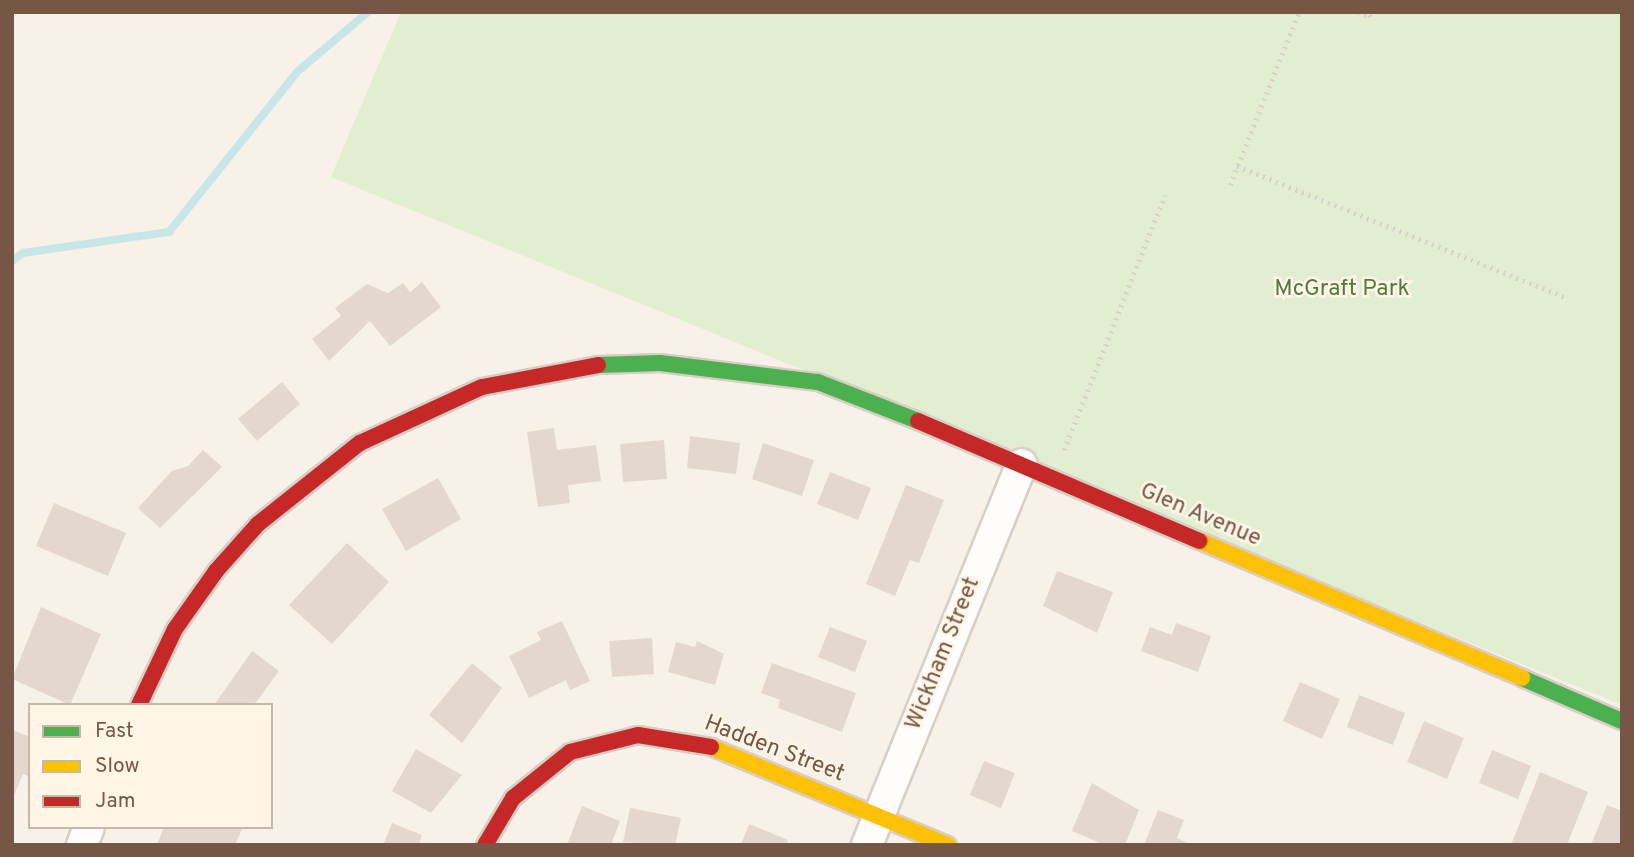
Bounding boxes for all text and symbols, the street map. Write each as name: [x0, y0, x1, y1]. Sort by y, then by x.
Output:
park label: McGraft Park: [1274, 276, 1410, 304]
street label: Glen Avenue: [1135, 478, 1265, 554]
street label: Wickham Street: [901, 573, 987, 735]
legend: [28, 703, 273, 829]
street label: Hadden Street: [700, 711, 848, 789]
text: Fast: [95, 718, 134, 745]
text: Slow: [95, 753, 140, 780]
text: Jam: [95, 788, 136, 815]

